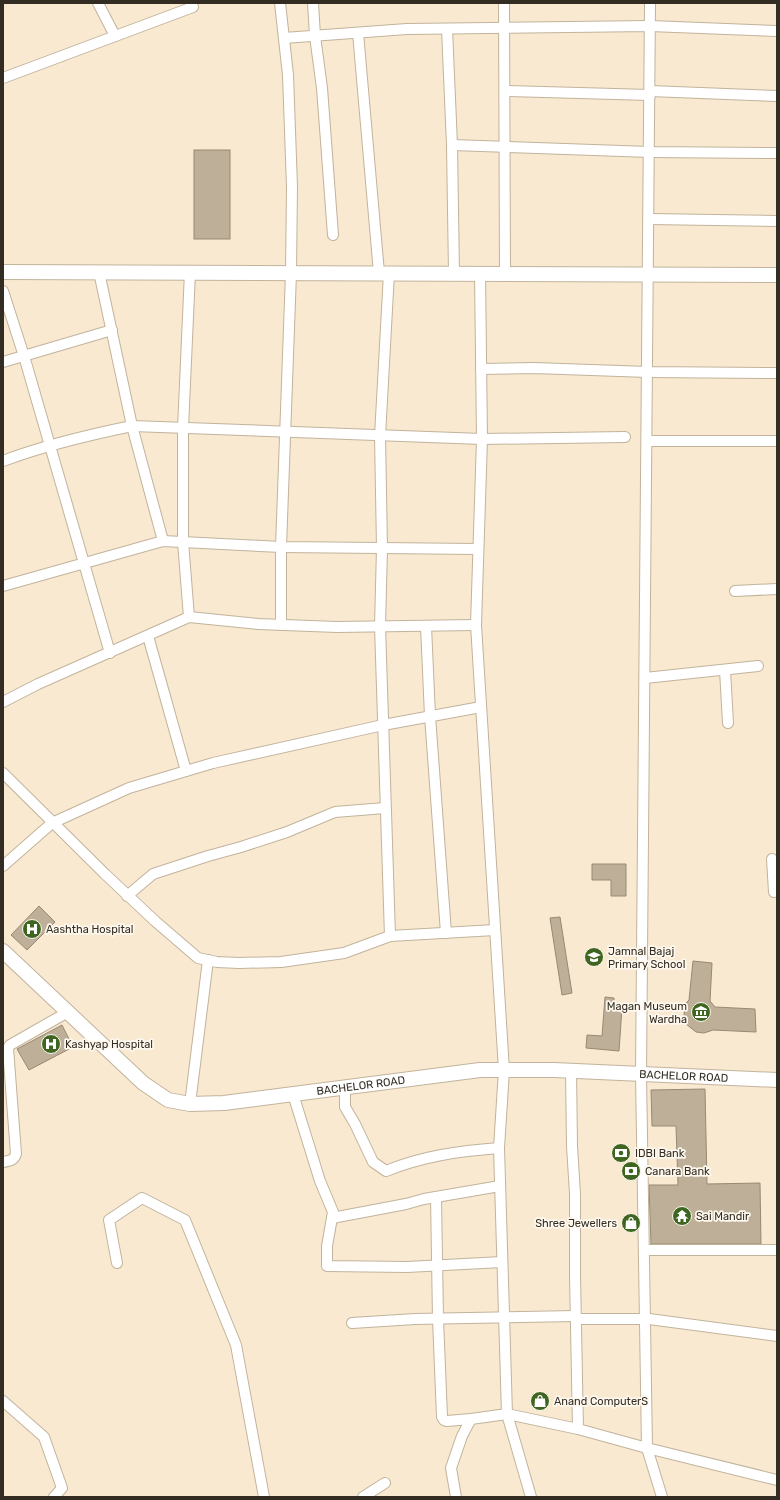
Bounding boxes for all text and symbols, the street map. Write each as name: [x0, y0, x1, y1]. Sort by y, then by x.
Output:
hospital icon: Aashtha Hospital: [21, 918, 43, 940]
place label: Aashtha Hospital: [46, 923, 133, 936]
place label: Jamnal Bajaj Primary School: [608, 945, 685, 971]
school or university icon: Jamnal Bajaj Primary School: [583, 946, 605, 968]
place label: Magan Museum Wardha: [607, 1000, 687, 1026]
museum icon: Magan Museum Wardha: [690, 1001, 712, 1023]
hospital icon: Kashyap Hospital: [40, 1033, 62, 1055]
place label: Kashyap Hospital: [65, 1038, 153, 1051]
street label: BACHELOR ROAD: [639, 1067, 729, 1084]
street label: BACHELOR ROAD: [316, 1073, 406, 1098]
bank icon: IDBI Bank: [610, 1142, 632, 1164]
place label: IDBI Bank: [635, 1147, 685, 1160]
bank icon: Canara Bank: [620, 1160, 642, 1182]
place label: Canara Bank: [645, 1165, 710, 1178]
temple icon: Sai Mandir: [671, 1205, 693, 1227]
place label: Sai Mandir: [696, 1210, 750, 1223]
shop icon: Shree Jewellers: [620, 1212, 642, 1234]
place label: Shree Jewellers: [535, 1217, 617, 1230]
shop icon: Anand ComputerS: [529, 1390, 551, 1412]
place label: Anand ComputerS: [554, 1395, 648, 1408]

